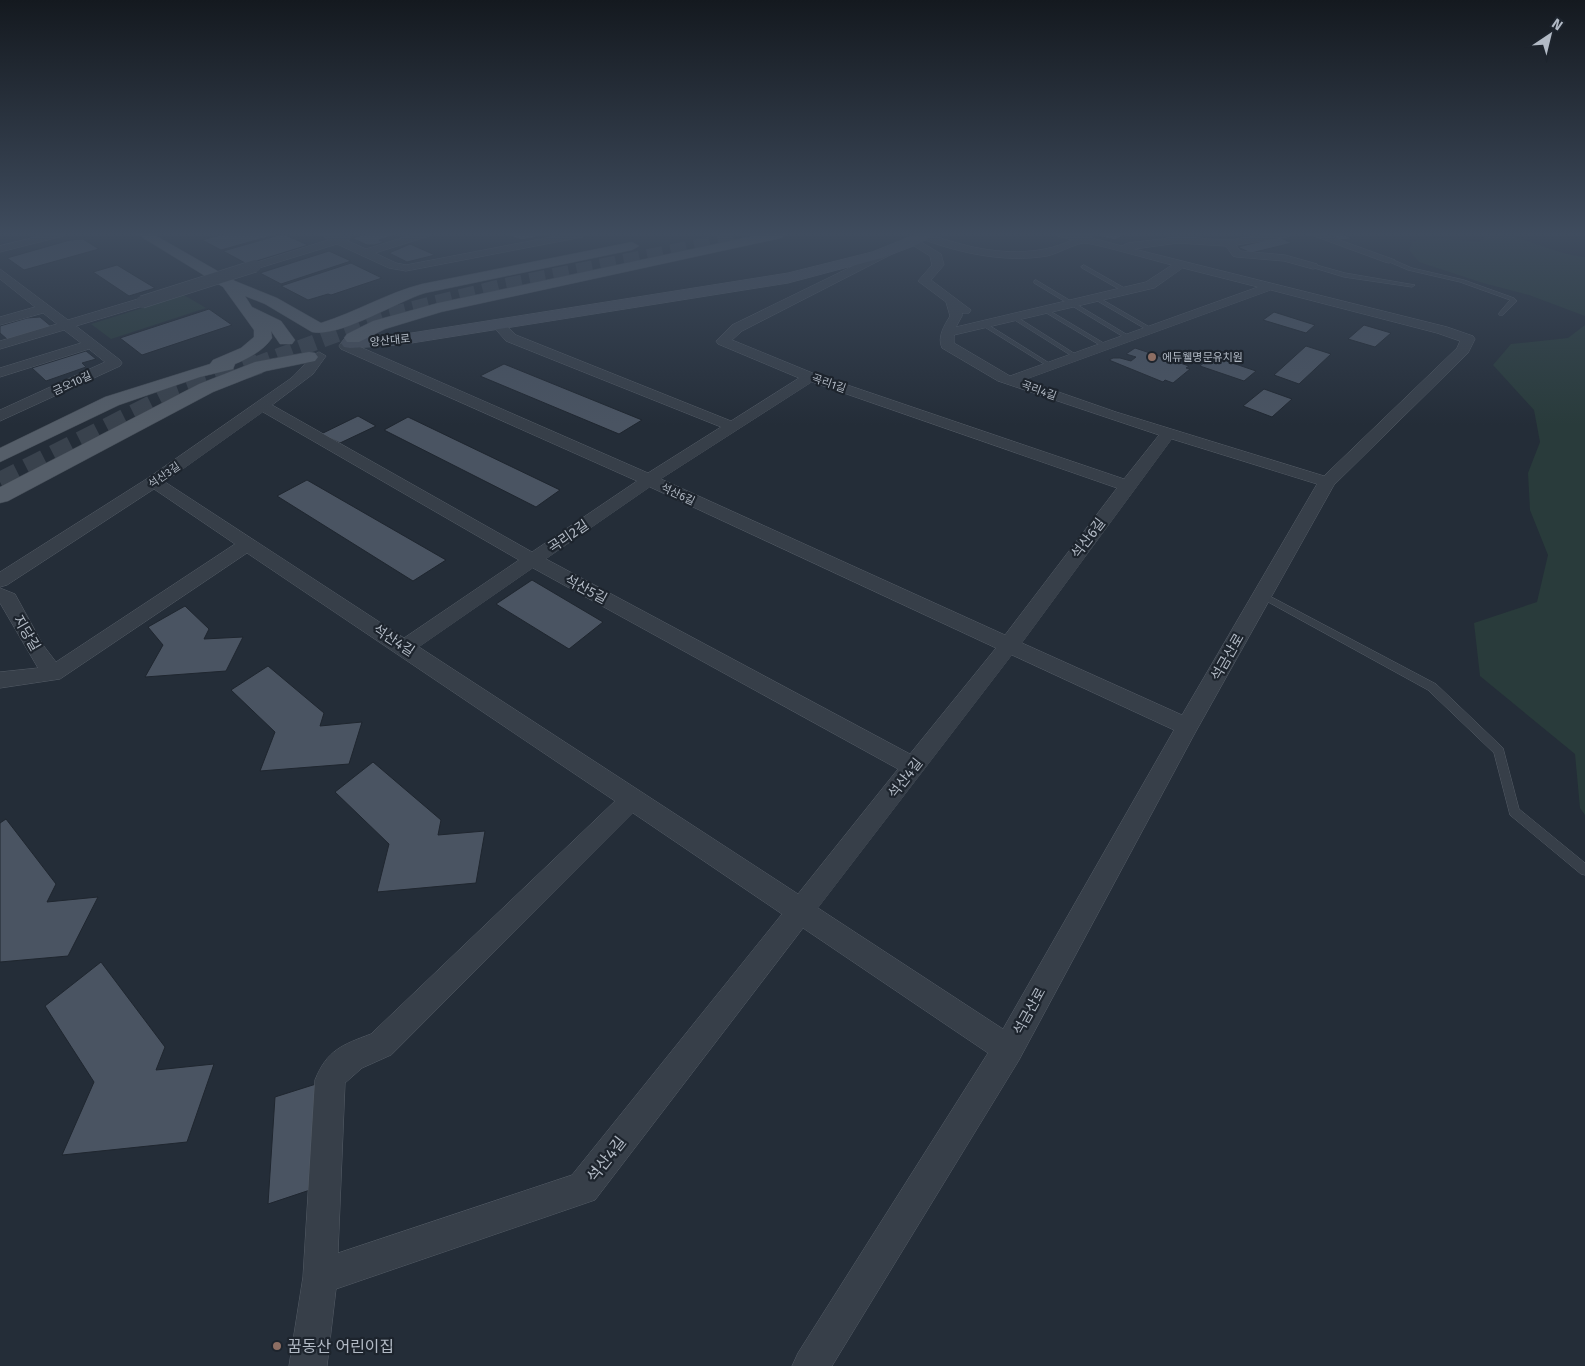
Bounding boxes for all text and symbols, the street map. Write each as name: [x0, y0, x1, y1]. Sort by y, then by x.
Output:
north arrow: [1525, 10, 1575, 60]
text: N: [1548, 15, 1566, 34]
street label: 양산대로: [369, 332, 411, 349]
marker: 에듀웰명문유치원: [1146, 351, 1158, 363]
place label: 에듀웰명문유치원: [1162, 351, 1243, 364]
street label: 금오10길: [51, 369, 94, 398]
street label: 곡리1길: [810, 372, 848, 395]
street label: 곡리4길: [1020, 378, 1058, 403]
street label: 석산3길: [146, 460, 183, 491]
street label: 석산6길: [659, 481, 697, 508]
street label: 석산6길: [1068, 515, 1109, 562]
street label: 곡리2길: [545, 517, 592, 556]
street label: 석산5길: [562, 571, 610, 608]
street label: 지당길: [10, 612, 44, 654]
street label: 석산4길: [370, 621, 418, 660]
street label: 석금산로: [1207, 631, 1248, 684]
street label: 석산4길: [885, 755, 926, 802]
street label: 석금산로: [1010, 984, 1049, 1038]
street label: 석산4길: [583, 1133, 630, 1186]
place label: 꿈동산 어린이집: [287, 1337, 394, 1356]
marker: 꿈동산 어린이집: [271, 1340, 283, 1352]

